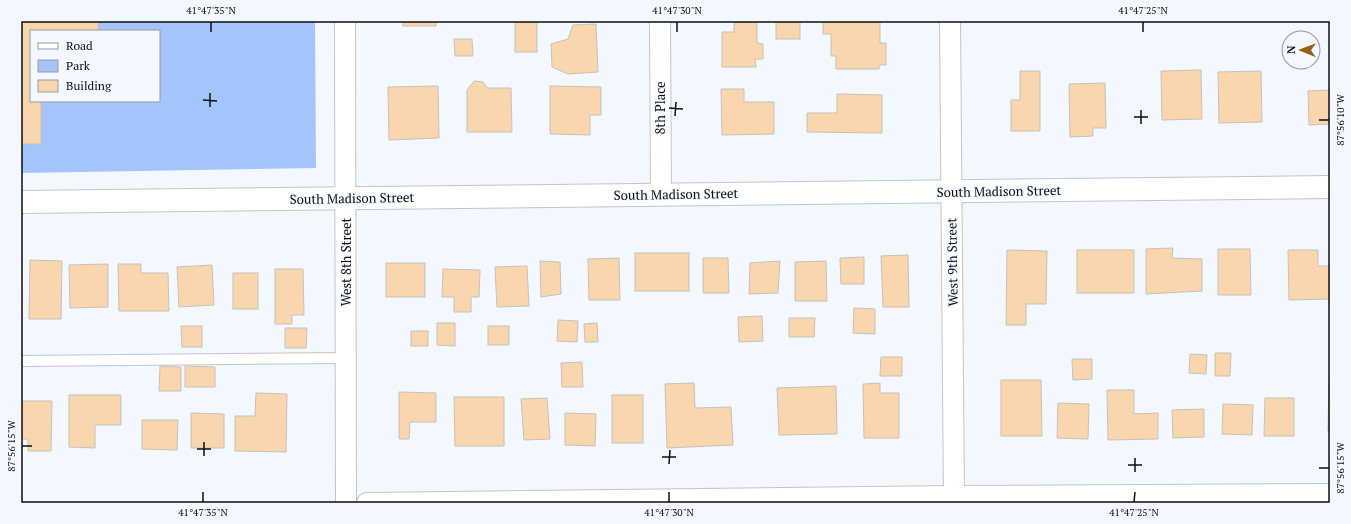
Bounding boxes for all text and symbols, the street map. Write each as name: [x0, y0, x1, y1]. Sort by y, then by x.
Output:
text: 41°47'35"N: [186, 4, 236, 17]
text: 41°47'30"N: [652, 4, 702, 17]
text: 41°47'25"N: [1118, 4, 1168, 17]
legend: [30, 30, 160, 102]
north arrow: [1281, 30, 1321, 70]
text: Road: [66, 38, 93, 53]
text: N: [1284, 45, 1298, 54]
text: Park: [66, 58, 91, 73]
text: Building: [66, 78, 112, 93]
street label: 8th Place: [651, 81, 669, 135]
text: 87°56'10"W: [1334, 94, 1347, 146]
street label: South Madison Street: [937, 181, 1062, 201]
street label: South Madison Street: [614, 184, 739, 204]
street label: South Madison Street: [290, 188, 415, 208]
street label: West 8th Street: [337, 217, 355, 306]
street label: West 9th Street: [942, 217, 962, 306]
text: 87°56'15"W: [5, 420, 18, 472]
text: 87°56'15"W: [1334, 442, 1347, 494]
text: 41°47'35"N: [178, 506, 228, 519]
text: 41°47'30"N: [644, 506, 694, 519]
text: 41°47'25"N: [1109, 506, 1159, 519]

